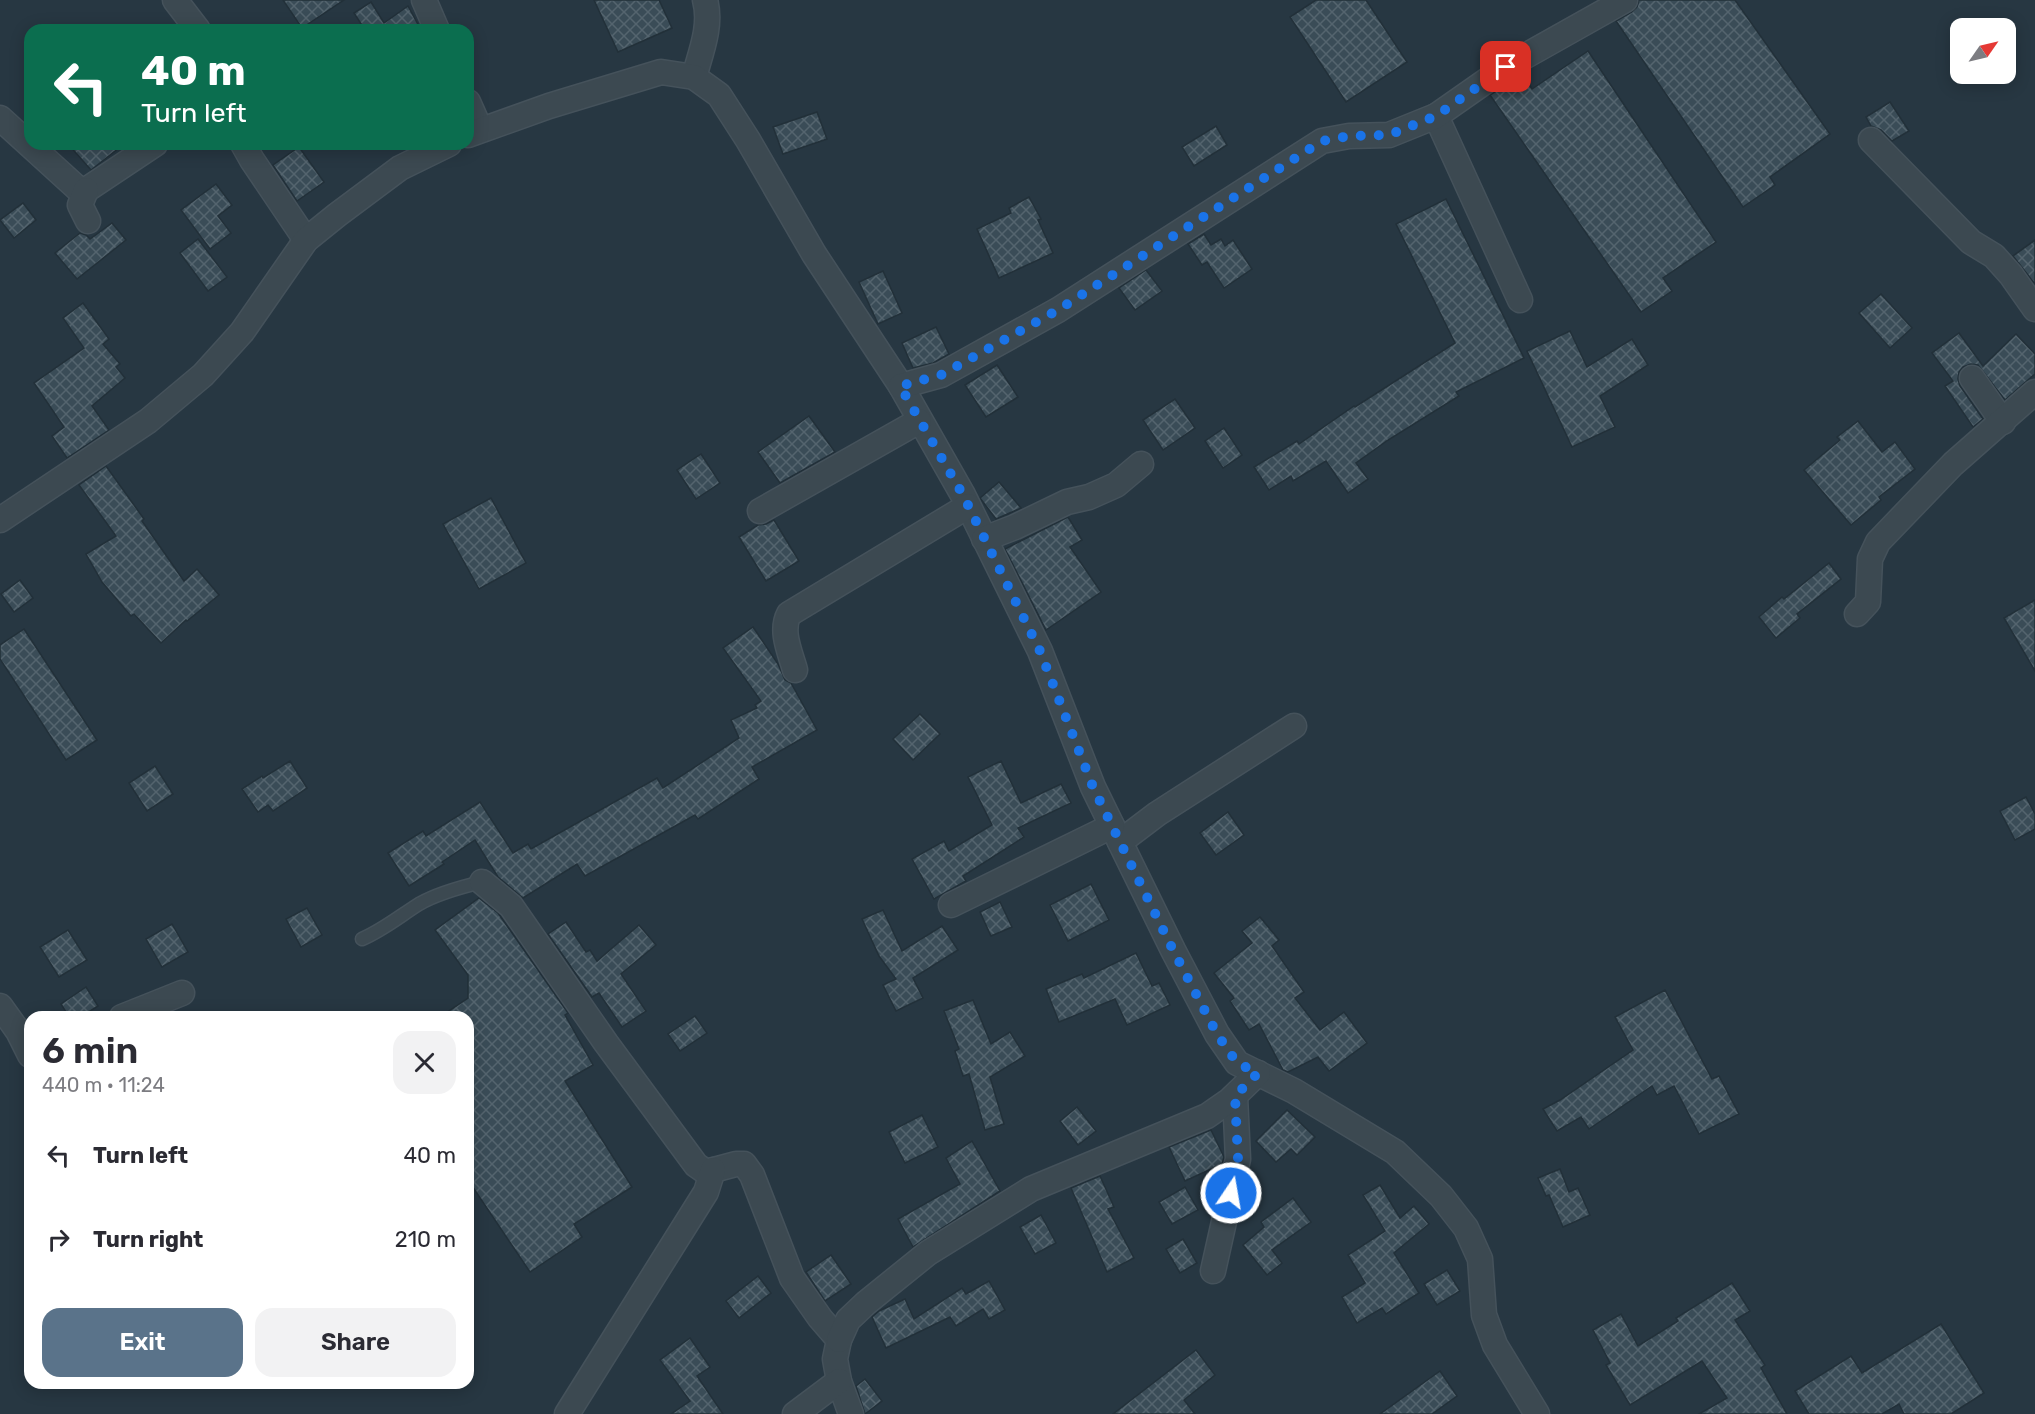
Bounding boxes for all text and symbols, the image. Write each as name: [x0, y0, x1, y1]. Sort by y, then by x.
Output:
north arrow: [1950, 18, 2016, 84]
map controls: [1950, 18, 2016, 84]
pin: [1480, 41, 1531, 92]
text: 40 m: [141, 46, 246, 96]
icon: left: [42, 48, 120, 126]
icon: arrive: [1489, 50, 1522, 83]
text: Turn left: [141, 97, 246, 129]
text: 6 min: [42, 1029, 138, 1072]
button: close: [393, 1031, 456, 1094]
text: 440 m · 11:24: [42, 1073, 165, 1097]
icon: left: [42, 1139, 75, 1172]
text: Turn left: [93, 1142, 188, 1169]
text: 40 m: [403, 1142, 456, 1169]
position arrow: [1199, 1161, 1263, 1225]
icon: right: [42, 1223, 75, 1256]
text: Turn right: [93, 1226, 203, 1253]
text: 210 m: [395, 1226, 456, 1253]
button: Exit: [42, 1308, 243, 1377]
button: Share: [255, 1308, 456, 1377]

